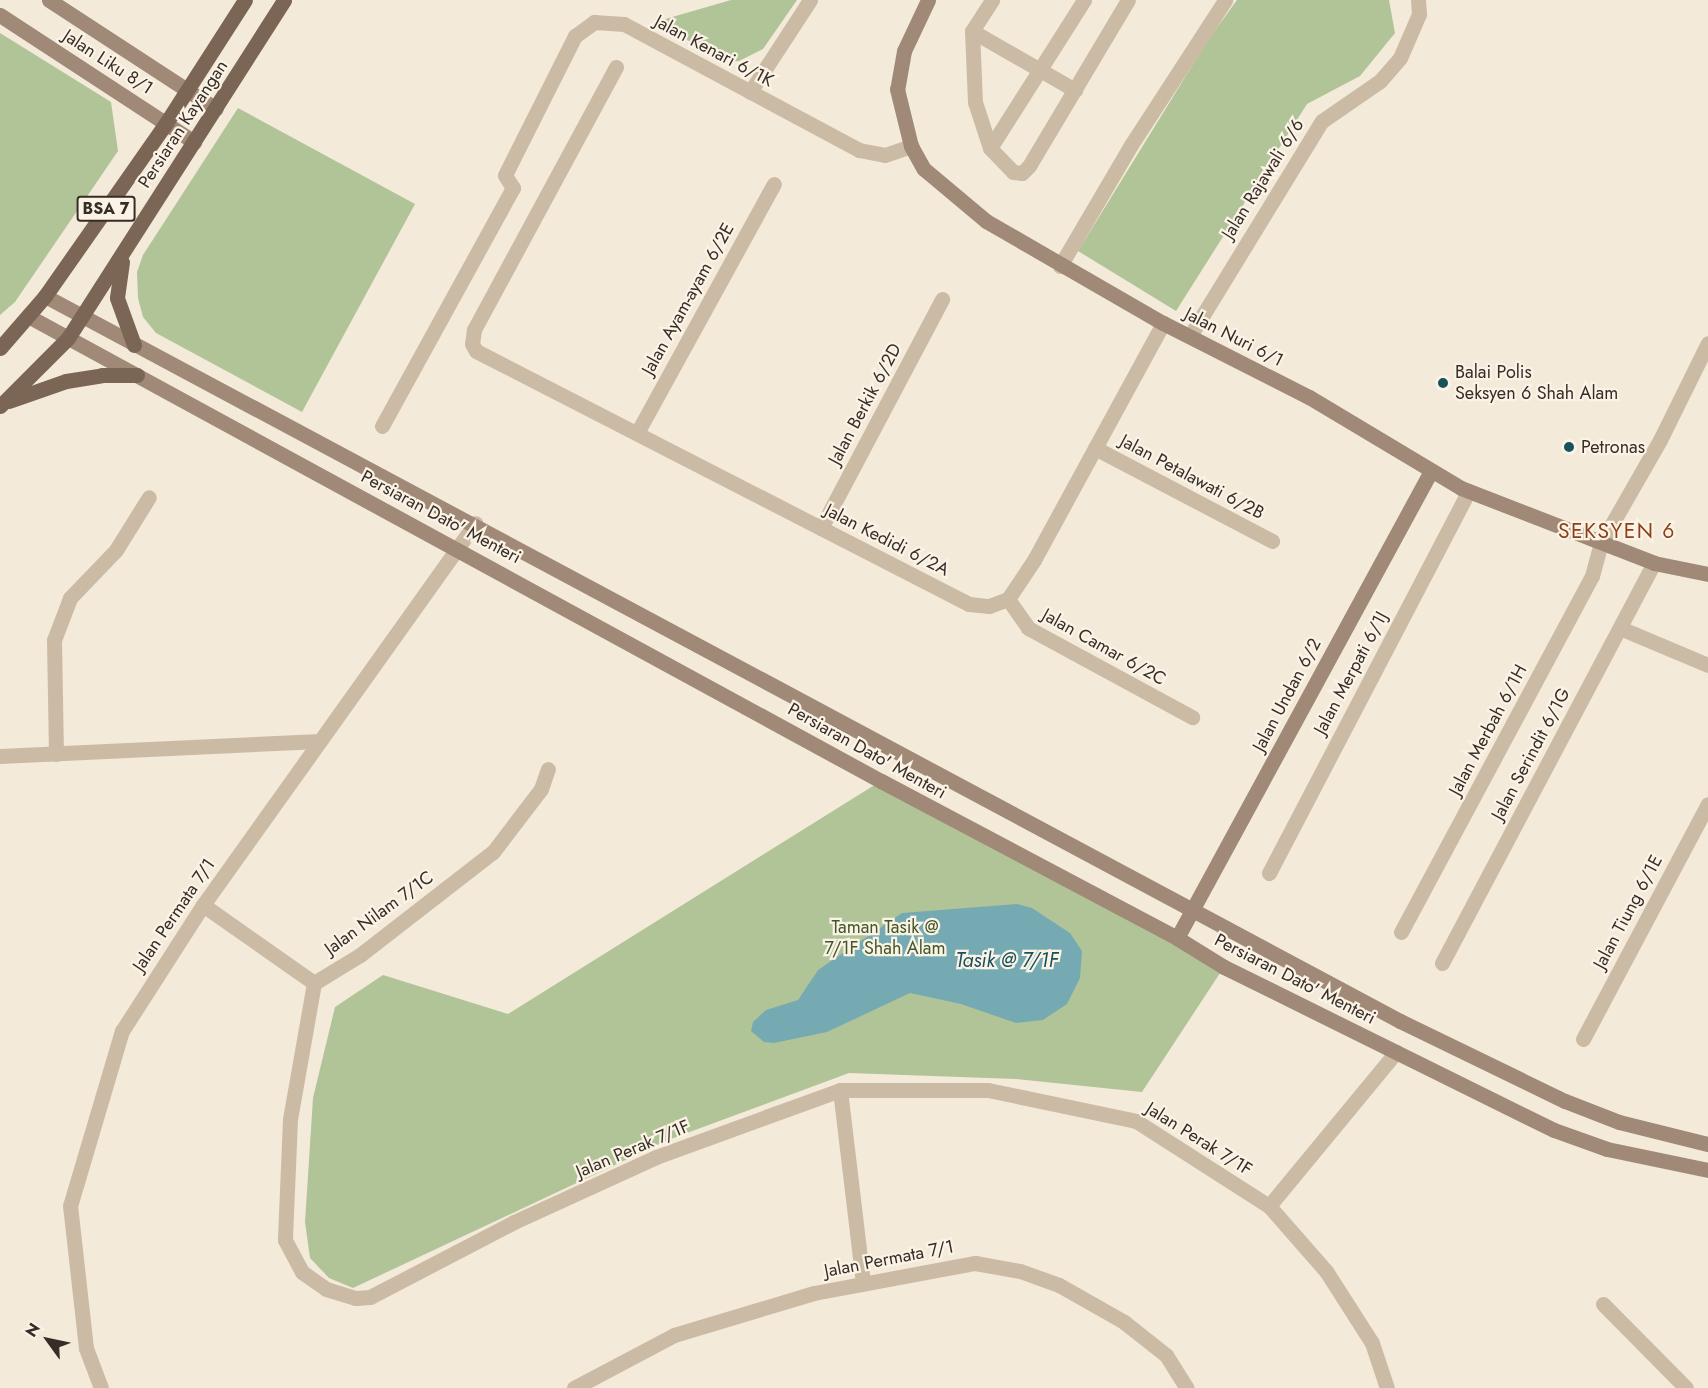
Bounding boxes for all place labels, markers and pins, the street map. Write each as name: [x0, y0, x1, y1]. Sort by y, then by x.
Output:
place label: Balai Polis Seksyen 6 Shah Alam: [1455, 362, 1618, 404]
marker: Balai Polis Seksyen 6 Shah Alam: [1436, 376, 1450, 390]
place label: Petronas: [1581, 436, 1645, 458]
marker: Petronas: [1562, 440, 1576, 454]

